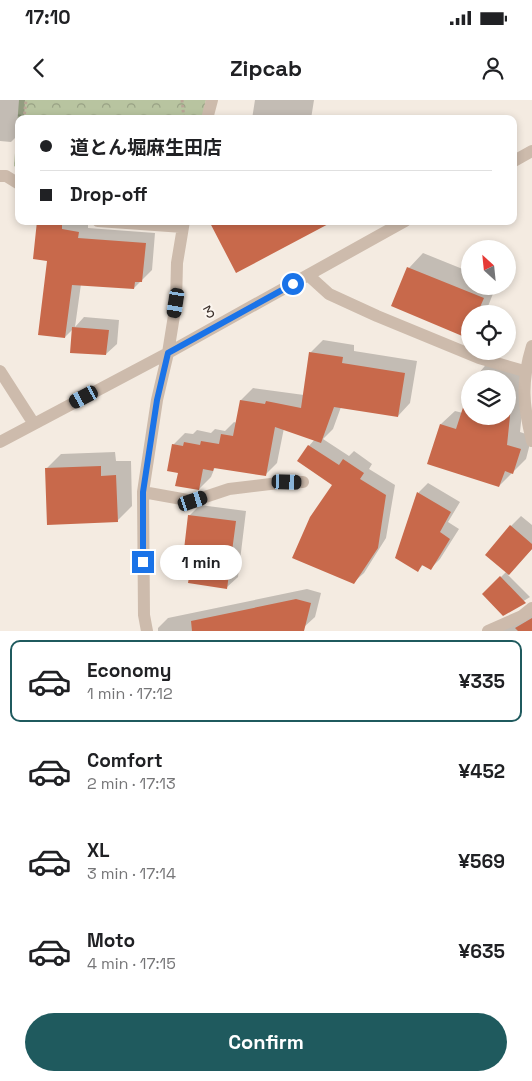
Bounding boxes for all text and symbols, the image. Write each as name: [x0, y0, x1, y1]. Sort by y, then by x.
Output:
text: 17:10: [25, 5, 71, 30]
icon: back: [25, 54, 53, 82]
text: Zipcab: [230, 54, 302, 82]
icon: person: [479, 54, 507, 82]
text: 道とん堀麻生田店: [70, 135, 222, 160]
text: Drop-off: [70, 182, 148, 207]
north arrow: [461, 240, 516, 295]
map controls: [461, 240, 516, 425]
route start: [282, 273, 304, 295]
car: [166, 287, 185, 319]
street label: 3: [200, 300, 218, 324]
button: locate: [461, 305, 516, 360]
button: layers: [461, 370, 516, 425]
car: [67, 383, 100, 411]
car: [271, 474, 302, 490]
car: [176, 489, 209, 513]
callout: 1 min: [160, 544, 243, 580]
route end: [132, 551, 154, 573]
text: 1 min: [181, 552, 221, 573]
text: Economy: [87, 658, 171, 683]
icon: car: [27, 659, 72, 704]
text: ¥335: [459, 669, 505, 694]
text: 1 min · 17:12: [87, 683, 173, 704]
text: Comfort: [87, 748, 163, 773]
icon: car: [27, 749, 72, 794]
text: ¥452: [459, 759, 505, 784]
text: 2 min · 17:13: [87, 773, 176, 794]
text: XL: [87, 838, 110, 863]
icon: car: [27, 839, 72, 884]
text: ¥569: [458, 849, 505, 874]
text: 3 min · 17:14: [87, 863, 176, 884]
text: Moto: [87, 928, 135, 953]
icon: car: [27, 929, 72, 974]
text: ¥635: [459, 939, 505, 964]
text: 4 min · 17:15: [87, 953, 176, 974]
button: Confirm: [25, 1013, 507, 1071]

